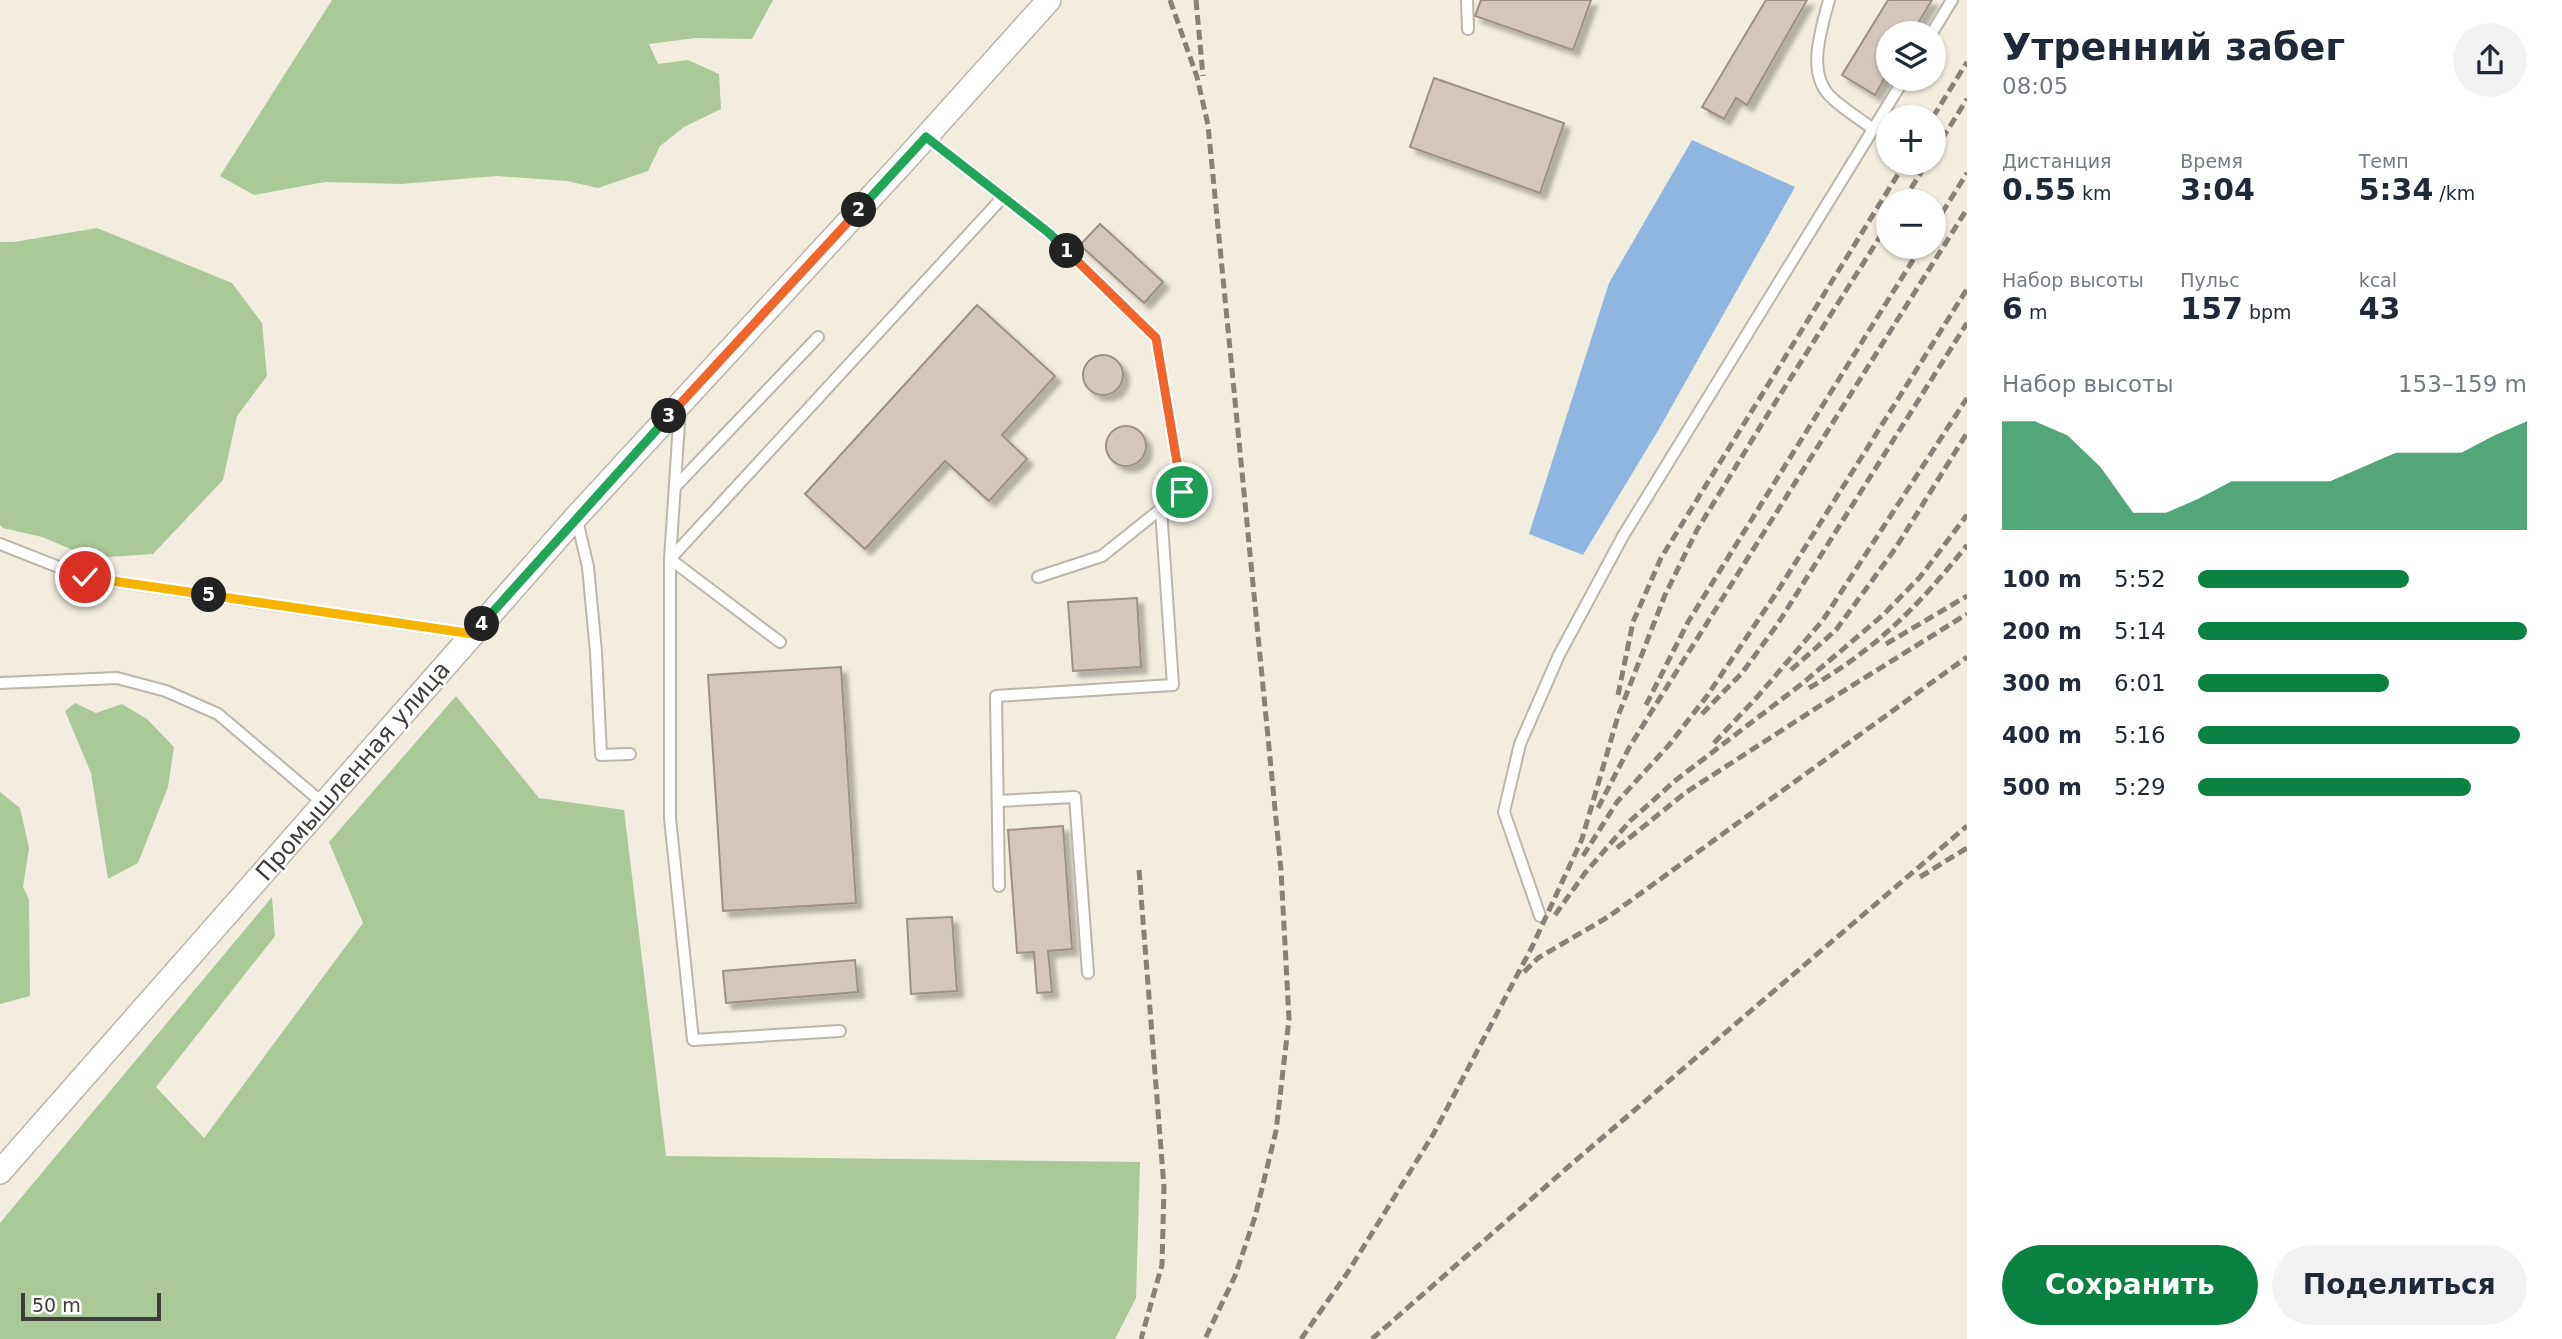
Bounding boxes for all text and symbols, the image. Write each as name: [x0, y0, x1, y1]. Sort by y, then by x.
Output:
map controls: [1876, 21, 1946, 259]
button: layers: [1876, 21, 1946, 91]
button: share: [2453, 23, 2527, 97]
text: Утренний забег: [2002, 25, 2345, 69]
text: 08:05: [2002, 73, 2068, 99]
button: +: [1876, 105, 1946, 175]
text: Дистанция: [2002, 150, 2111, 172]
text: Время: [2180, 150, 2243, 172]
text: Темп: [2359, 150, 2409, 172]
text: 0.55: [2002, 172, 2076, 207]
text: 3:04: [2180, 172, 2255, 207]
text: 5:34: [2359, 172, 2433, 207]
text: km: [2076, 182, 2112, 204]
text: /km: [2433, 182, 2475, 204]
button: −: [1876, 189, 1946, 259]
pin: 2: [842, 192, 876, 228]
text: 2: [852, 198, 865, 220]
pin: 1: [1050, 233, 1084, 268]
text: 1: [1060, 239, 1073, 261]
text: Набор высоты: [2002, 269, 2144, 291]
text: Пульс: [2180, 269, 2240, 291]
text: kcal: [2359, 269, 2397, 291]
text: 6: [2002, 291, 2023, 326]
text: 157: [2180, 291, 2243, 326]
text: 43: [2359, 291, 2400, 326]
text: m: [2023, 301, 2047, 323]
text: bpm: [2243, 301, 2292, 323]
text: Набор высоты: [2002, 371, 2174, 397]
text: 153–159 m: [2398, 371, 2527, 397]
pin: 3: [652, 398, 686, 434]
text: 3: [662, 404, 675, 426]
pin: [1152, 462, 1212, 522]
icon: arrive: [1163, 473, 1201, 511]
pin: [55, 547, 115, 607]
icon: check: [66, 558, 104, 596]
text: 100 m: [2002, 566, 2082, 592]
text: 5:52: [2114, 566, 2166, 592]
pin: 5: [192, 578, 227, 612]
text: 5: [202, 583, 215, 605]
pin: 4: [464, 606, 500, 642]
text: 4: [475, 612, 488, 634]
text: 200 m: [2002, 618, 2082, 644]
text: 5:14: [2114, 618, 2166, 644]
street label: Промышленная улица: [250, 656, 456, 886]
text: 300 m: [2002, 670, 2082, 696]
text: 6:01: [2114, 670, 2166, 696]
text: 400 m: [2002, 722, 2082, 748]
text: 5:16: [2114, 722, 2166, 748]
text: 500 m: [2002, 774, 2082, 800]
text: 5:29: [2114, 774, 2166, 800]
button: Сохранить: [2002, 1245, 2258, 1325]
button: Поделиться: [2272, 1245, 2527, 1325]
scale bar: [21, 1290, 161, 1322]
text: 50 m: [32, 1294, 81, 1316]

